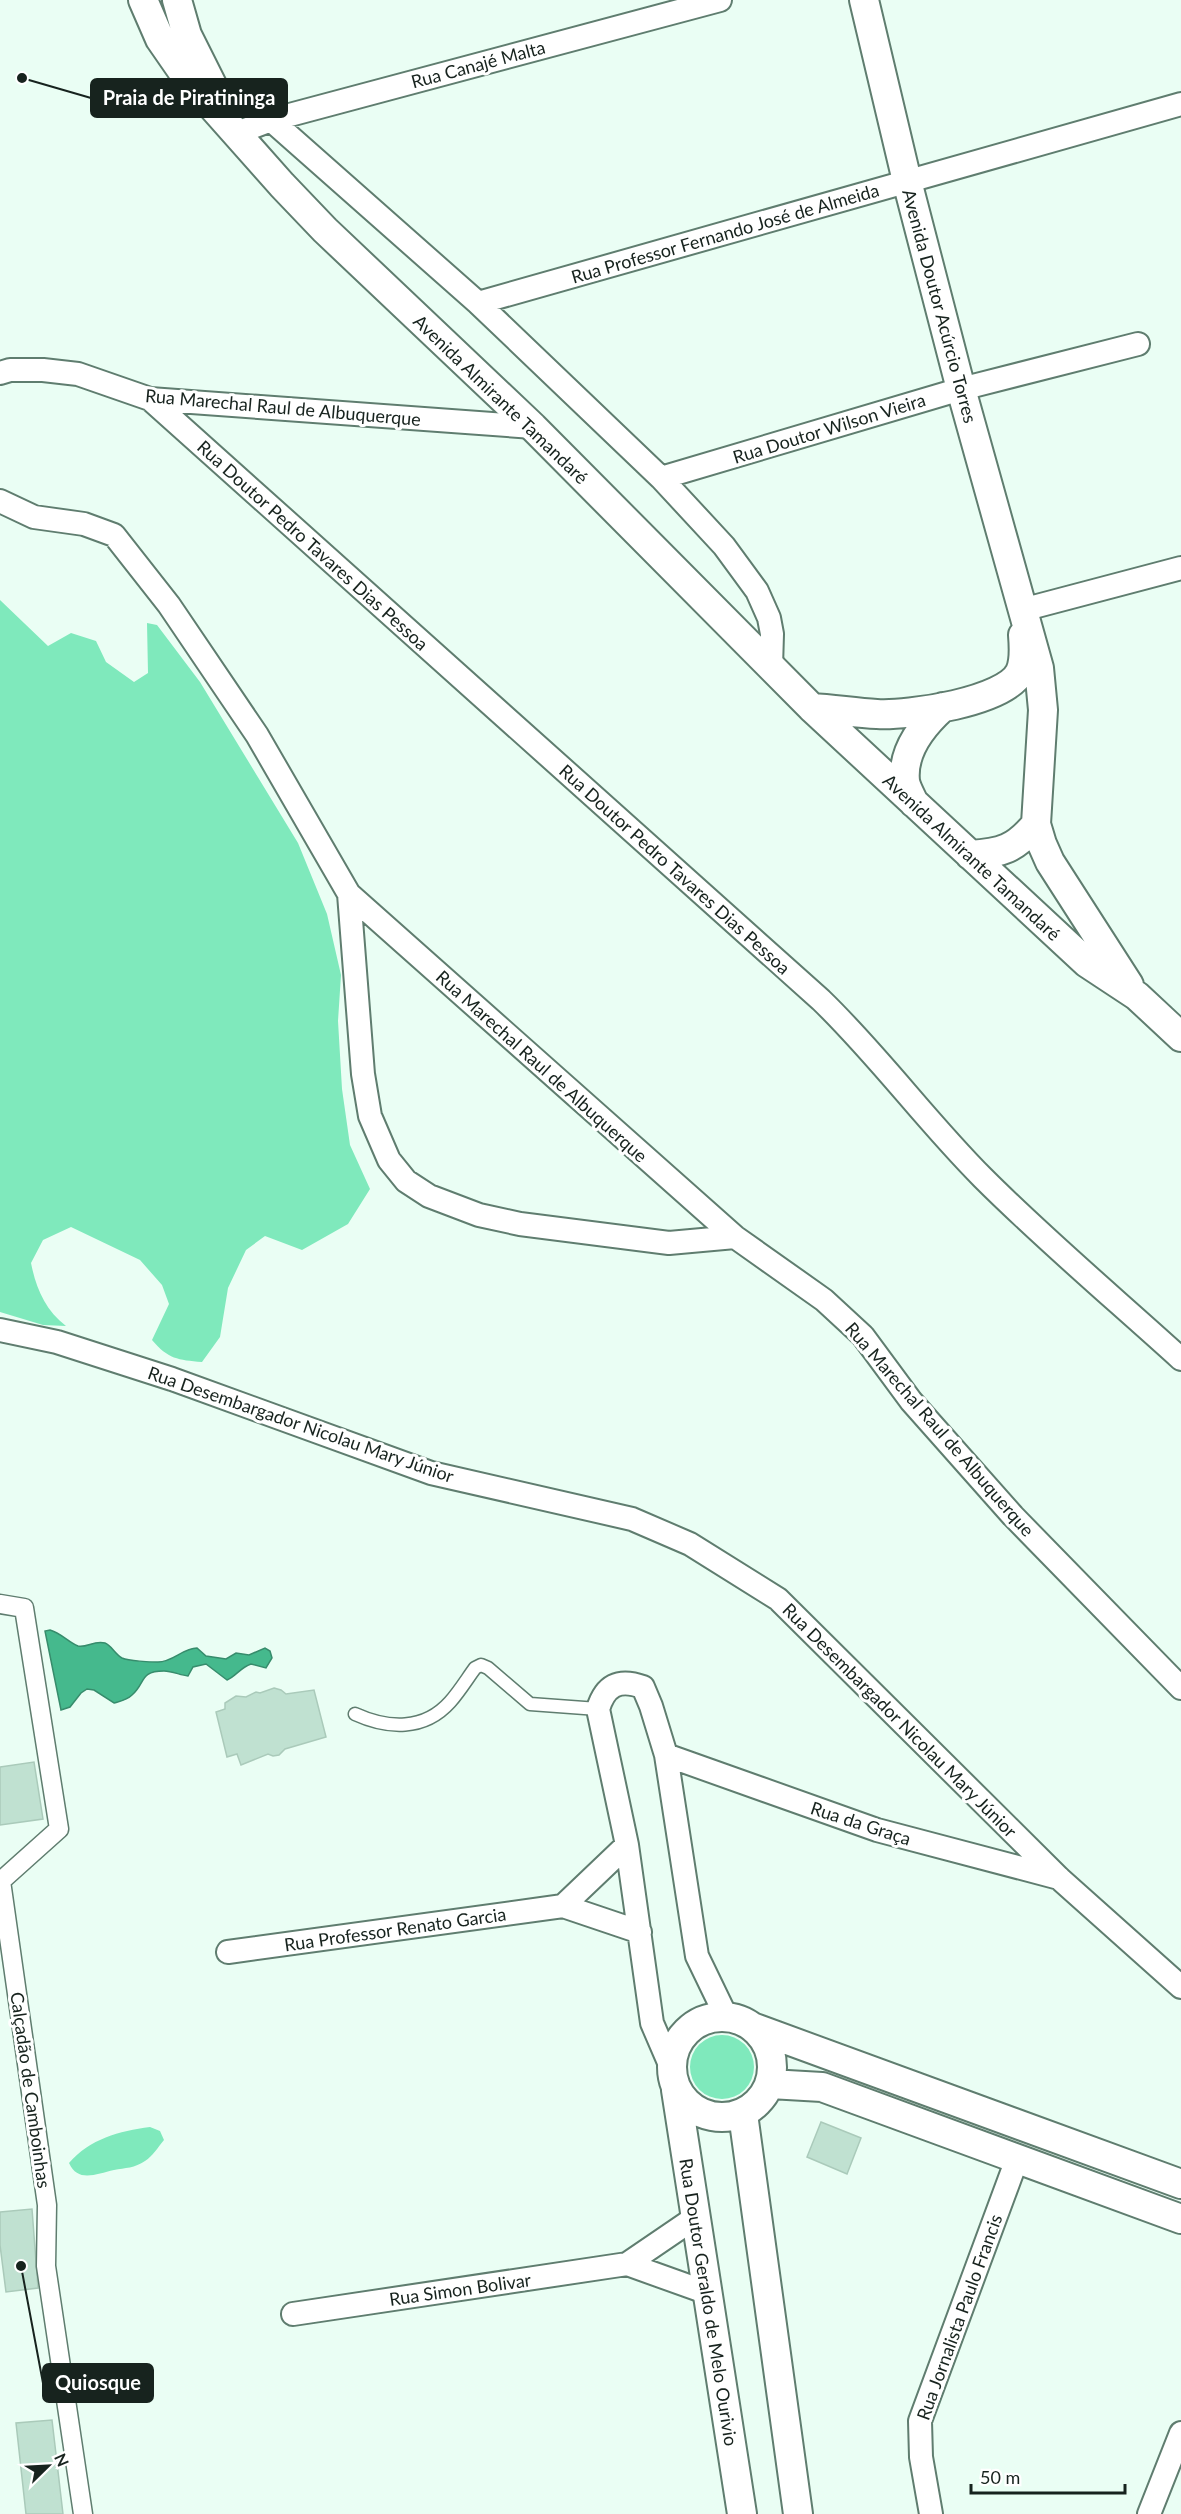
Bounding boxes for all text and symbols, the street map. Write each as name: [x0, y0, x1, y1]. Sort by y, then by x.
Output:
street label: Rua Canajé Malta: [409, 36, 547, 92]
callout: Praia de Piratininga: [91, 79, 287, 117]
text: Praia de Piratininga: [103, 85, 275, 109]
street label: Rua Professor Fernando José de Almeida: [568, 178, 882, 288]
street label: Avenida Doutor Acúrcio Torres: [898, 187, 982, 426]
street label: Avenida Almirante Tamandaré: [409, 310, 593, 488]
street label: Rua Marechal Raul de Albuquerque: [144, 384, 422, 430]
street label: Rua Doutor Wilson Vieira: [730, 388, 928, 468]
street label: Rua Doutor Pedro Tavares Dias Pessoa: [193, 435, 433, 655]
street label: Rua Doutor Pedro Tavares Dias Pessoa: [555, 759, 795, 979]
street label: Avenida Almirante Tamandaré: [879, 769, 1065, 945]
street label: Rua Marechal Raul de Albuquerque: [432, 965, 652, 1167]
street label: Rua Marechal Raul de Albuquerque: [841, 1317, 1039, 1541]
street label: Rua Desembargador Nicolau Mary Júnior: [145, 1361, 457, 1487]
street label: Rua Desembargador Nicolau Mary Júnior: [778, 1598, 1022, 1842]
street label: Rua da Graça: [808, 1796, 914, 1850]
street label: Rua Professor Renato Garcia: [283, 1903, 507, 1955]
street label: Calçadão de Camboinhas: [6, 1990, 56, 2190]
street label: Rua Doutor Geraldo de Melo Ourivio: [675, 2157, 743, 2447]
street label: Rua Jornalista Paulo Francis: [911, 2211, 1007, 2423]
street label: Rua Simon Bolivar: [388, 2268, 533, 2310]
callout: Quiosque: [43, 2364, 153, 2402]
text: Quiosque: [55, 2370, 141, 2394]
north arrow: [18, 2436, 78, 2496]
text: N: [51, 2450, 73, 2469]
scale bar: [971, 2457, 1126, 2495]
text: 50 m: [980, 2466, 1020, 2488]

